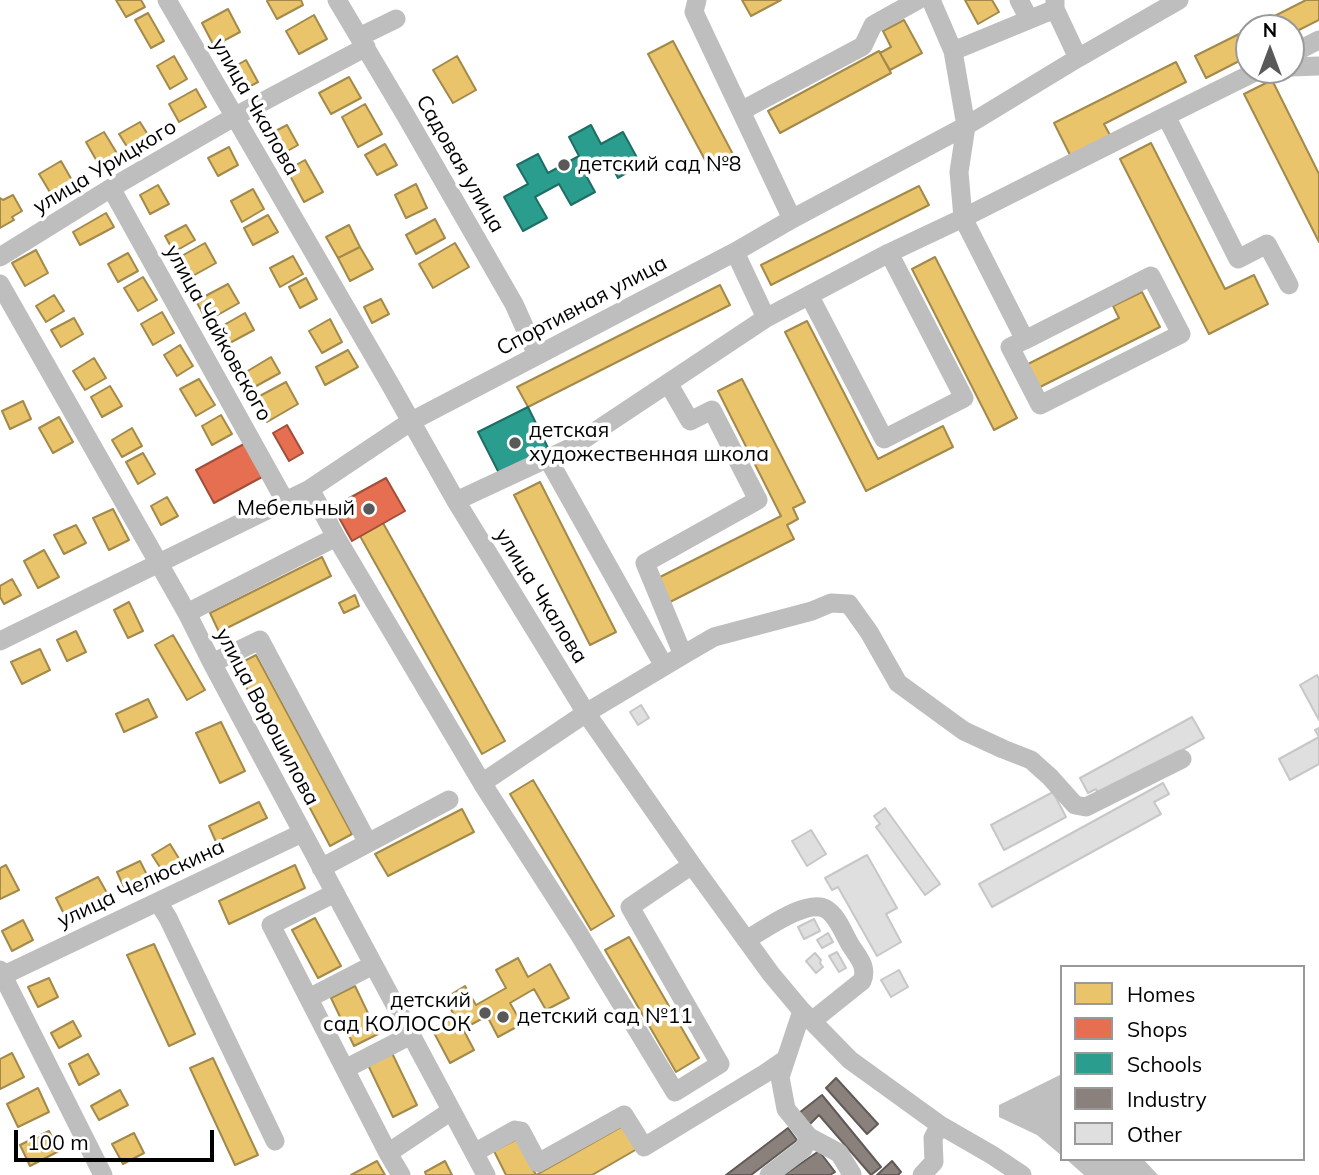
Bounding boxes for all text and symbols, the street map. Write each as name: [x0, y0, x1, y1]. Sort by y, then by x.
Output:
north arrow: [1235, 14, 1305, 84]
text: N: [1263, 18, 1277, 42]
street label: улица Чкалова: [205, 34, 305, 180]
street label: Садовая улица: [410, 91, 510, 237]
street label: улица Урицкого: [29, 114, 181, 220]
place label: детский сад №8: [578, 152, 741, 178]
marker: детский сад №8: [556, 157, 572, 173]
street label: улица Чайковского: [159, 241, 277, 425]
street label: Спортивная улица: [493, 250, 671, 362]
place label: детская художественная школа: [529, 418, 769, 468]
marker: детская художественная школа: [507, 435, 523, 451]
place label: Мебельный: [237, 496, 355, 522]
marker: Мебельный: [361, 501, 377, 517]
street label: улица Чкалова: [489, 524, 593, 668]
street label: улица Ворошилова: [210, 624, 324, 810]
street label: улица Челюскина: [53, 834, 229, 934]
legend: [1060, 965, 1305, 1161]
text: Homes: [1127, 981, 1195, 1007]
place label: детский сад КОЛОСОК: [323, 988, 471, 1038]
place label: детский сад №11: [517, 1004, 693, 1030]
marker: детский сад КОЛОСОК: [477, 1005, 493, 1021]
marker: детский сад №11: [495, 1009, 511, 1025]
text: Shops: [1127, 1016, 1187, 1042]
text: Schools: [1127, 1051, 1202, 1077]
text: Industry: [1127, 1086, 1207, 1112]
scale bar: [18, 1116, 217, 1160]
text: Other: [1127, 1121, 1182, 1147]
text: 100 m: [27, 1129, 89, 1155]

